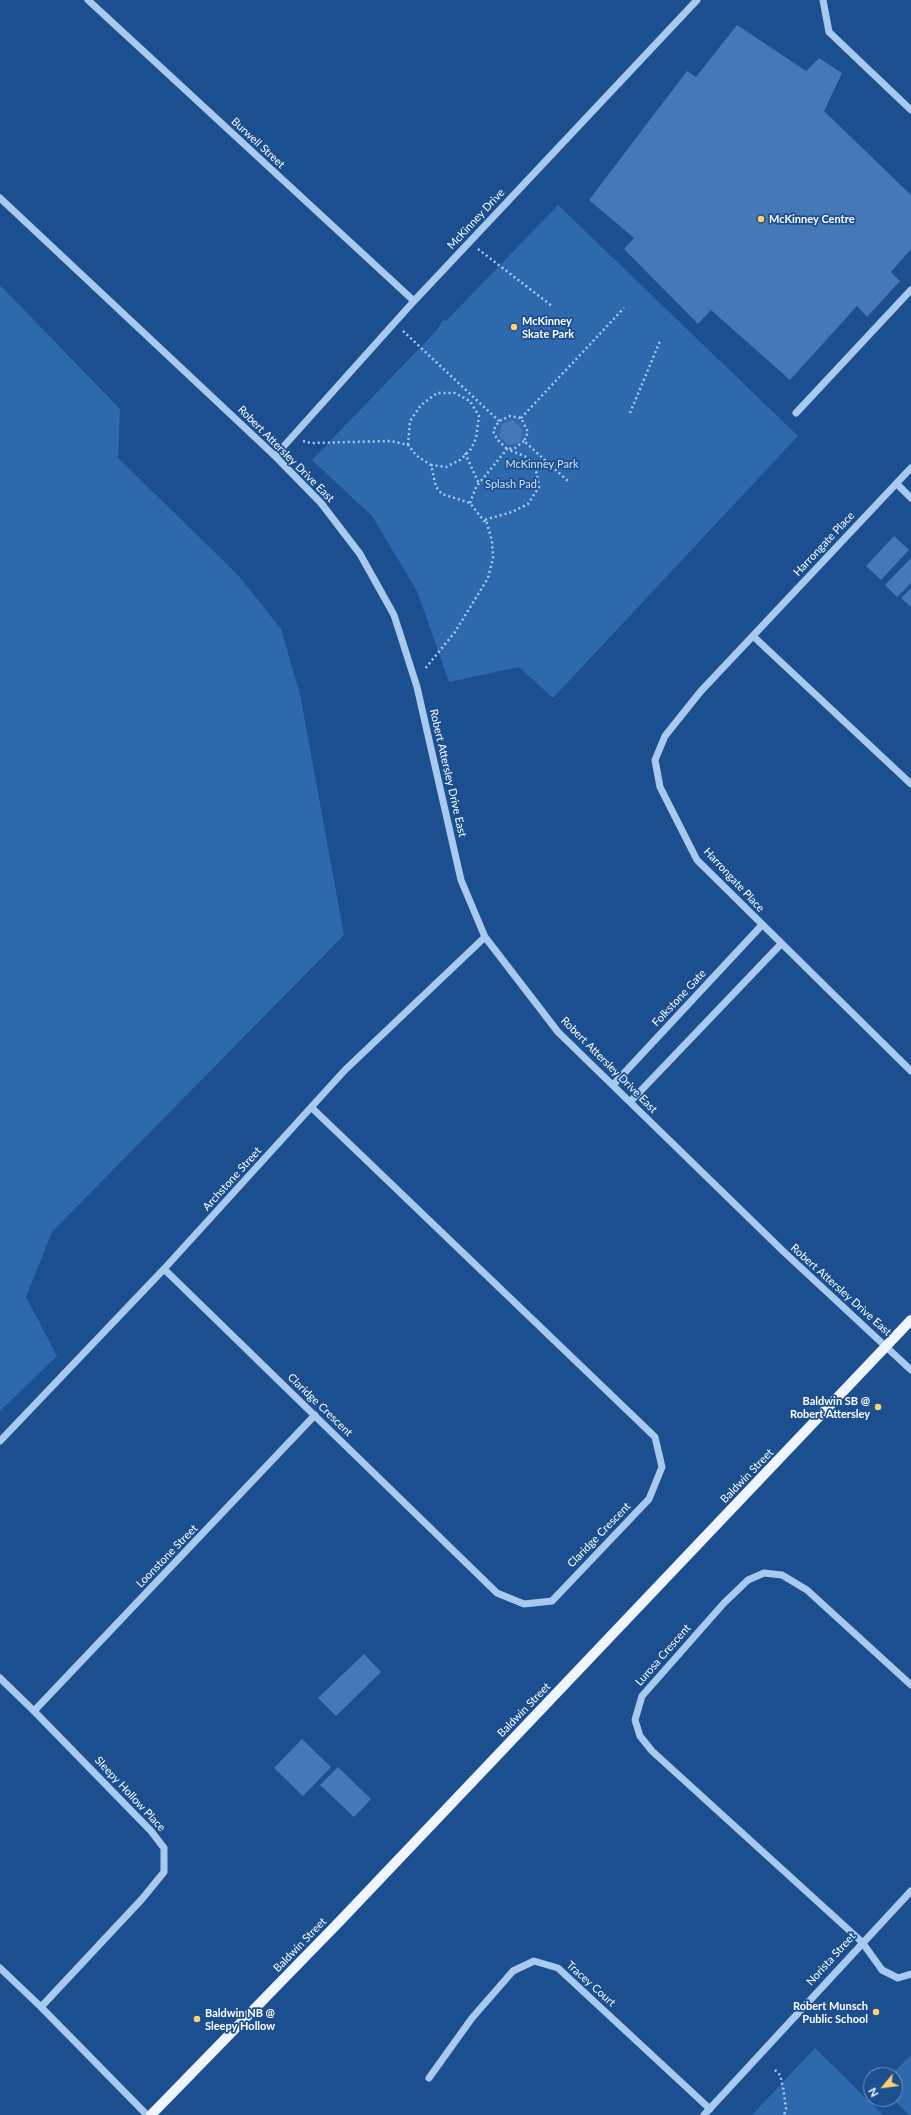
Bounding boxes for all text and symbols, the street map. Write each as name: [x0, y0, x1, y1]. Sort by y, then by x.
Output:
street label: Burwell Street: [228, 115, 288, 171]
street label: McKinney Drive: [445, 186, 507, 252]
place label: McKinney Centre: [769, 212, 855, 226]
marker: McKinney Centre: [756, 214, 766, 224]
place label: McKinney Skate Park: [522, 314, 574, 340]
marker: McKinney Skate Park: [509, 322, 519, 332]
street label: Robert Attersley Drive East: [235, 403, 337, 505]
park label: McKinney Park: [505, 457, 579, 471]
park label: Splash Pad: [485, 477, 537, 491]
street label: Harrongate Place: [791, 509, 857, 579]
street label: Robert Attersley Drive East: [427, 708, 469, 838]
street label: Harrongate Place: [701, 845, 767, 915]
street label: Folkstone Gate: [649, 967, 709, 1029]
street label: Robert Attersley Drive East: [558, 1014, 660, 1116]
street label: Archstone Street: [200, 1144, 264, 1214]
street label: Robert Attersley Drive East: [788, 1241, 894, 1339]
street label: Claridge Crescent: [285, 1371, 355, 1439]
place label: Baldwin SB @ Robert Attersley: [790, 1394, 870, 1420]
marker: Baldwin SB @ Robert Attersley: [873, 1402, 883, 1412]
street label: Baldwin Street: [718, 1446, 776, 1506]
street label: Claridge Crescent: [565, 1500, 633, 1570]
street label: Loonstone Street: [134, 1522, 200, 1590]
street label: Lurosa Crescent: [633, 1622, 693, 1688]
street label: Baldwin Street: [495, 1680, 553, 1740]
street label: Sleepy Hollow Place: [92, 1754, 168, 1834]
street label: Baldwin Street: [271, 1915, 329, 1975]
street label: Norista Street: [804, 1930, 858, 1988]
street label: Tracey Court: [564, 1959, 618, 2009]
place label: Robert Munsch Public School: [793, 1999, 868, 2025]
place label: Baldwin NB @ Sleepy Hollow: [205, 2006, 275, 2032]
marker: Robert Munsch Public School: [871, 2007, 881, 2017]
marker: Baldwin NB @ Sleepy Hollow: [192, 2014, 202, 2024]
north arrow: [863, 2067, 903, 2107]
text: N: [865, 2086, 881, 2099]

